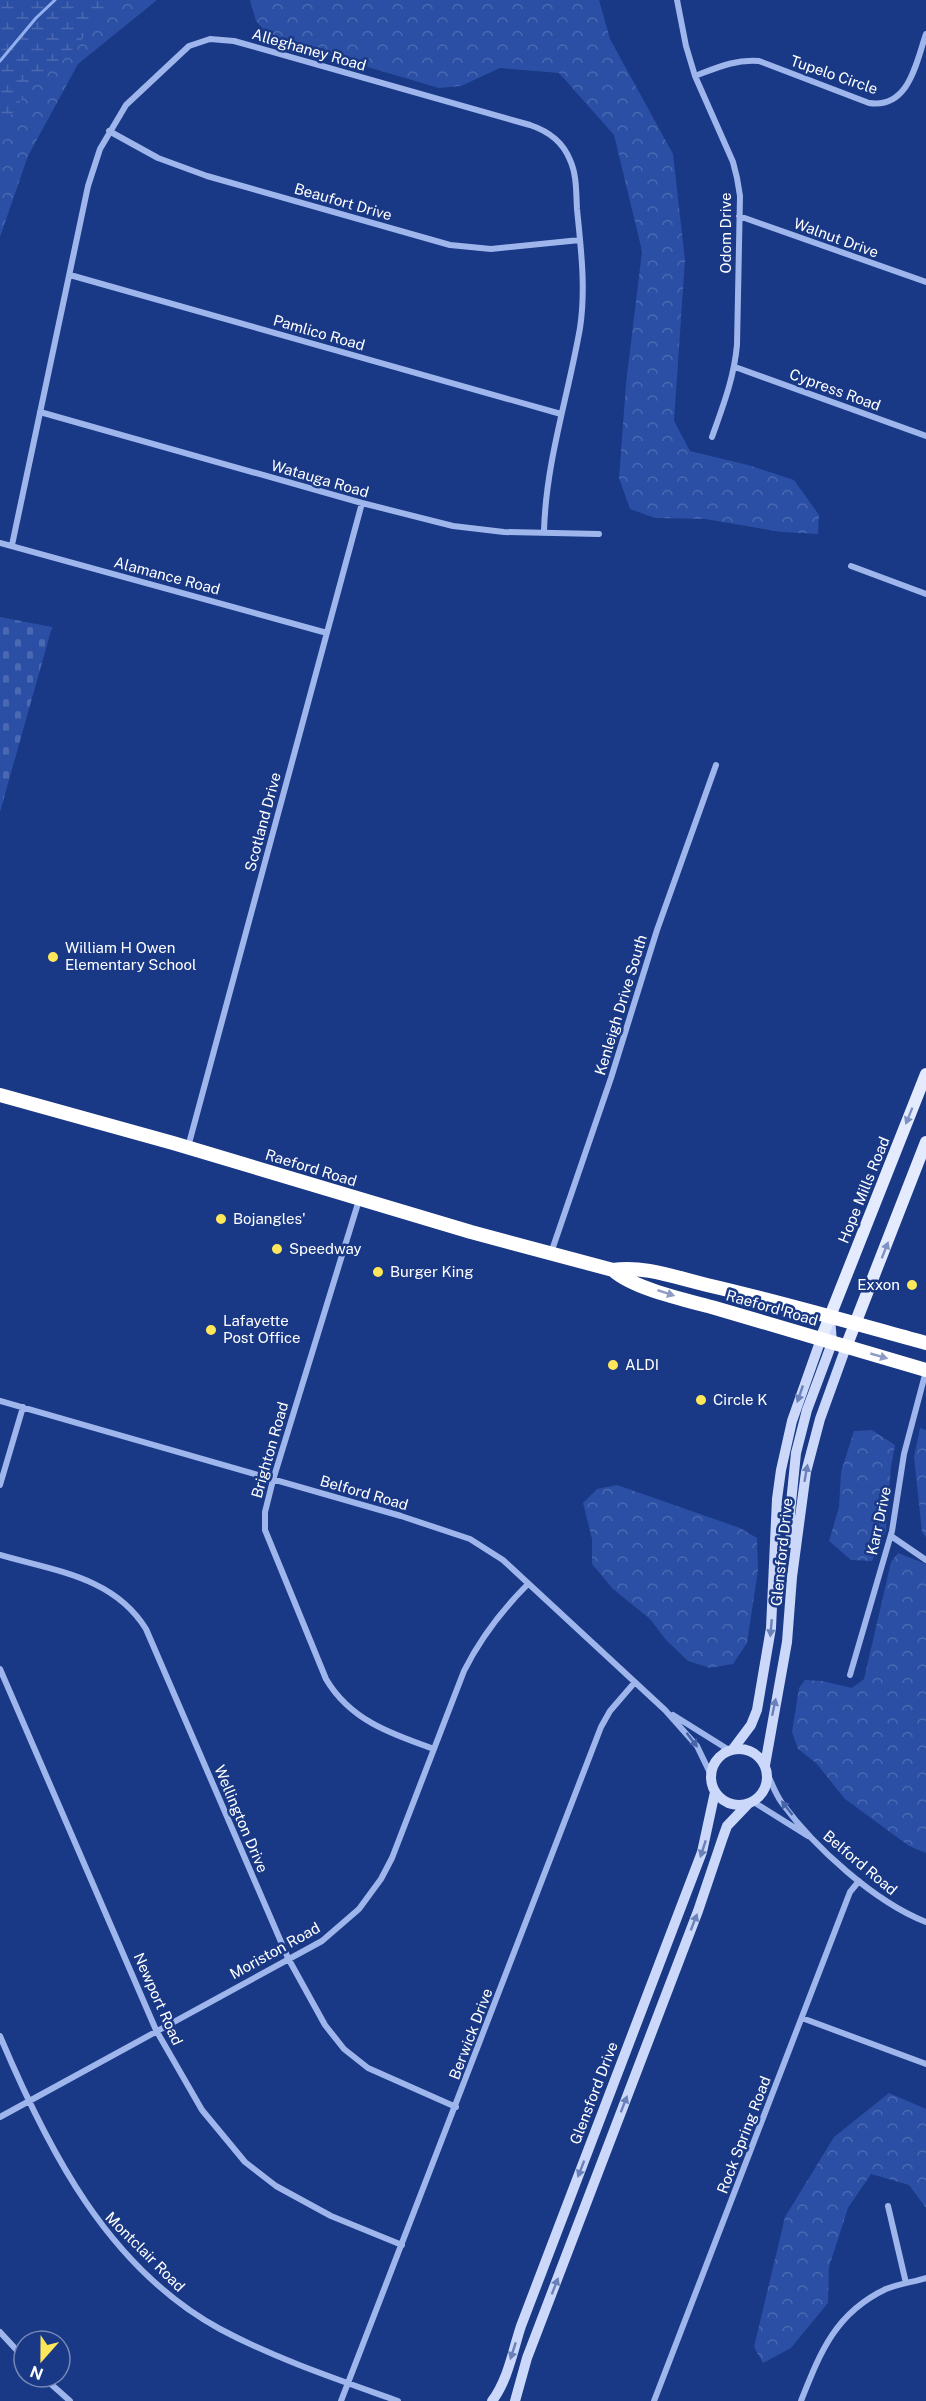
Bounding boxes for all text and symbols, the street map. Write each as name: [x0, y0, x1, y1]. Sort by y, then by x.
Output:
street label: Alleghaney Road: [250, 25, 368, 74]
street label: Tupelo Circle: [788, 52, 880, 97]
street label: Beaufort Drive: [292, 179, 394, 224]
street label: Odom Drive: [717, 193, 734, 273]
street label: Walnut Drive: [791, 214, 881, 261]
street label: Pamlico Road: [271, 311, 367, 354]
street label: Cypress Road: [787, 365, 883, 414]
street label: Watauga Road: [269, 456, 371, 501]
street label: Alamance Road: [112, 553, 222, 598]
street label: Scotland Drive: [241, 770, 284, 873]
street label: Kenleigh Drive South: [591, 933, 650, 1077]
place label: William H Owen Elementary School: [65, 939, 197, 973]
marker: William H Owen Elementary School: [46, 950, 60, 964]
one-way arrow: [904, 1108, 914, 1126]
street label: Hope Mills Road: [834, 1134, 893, 1246]
street label: Raeford Road: [263, 1146, 359, 1189]
place label: Bojangles': [233, 1210, 306, 1227]
marker: Bojangles': [214, 1212, 228, 1226]
place label: Speedway: [289, 1240, 362, 1257]
one-way arrow: [880, 1241, 890, 1259]
marker: Speedway: [270, 1242, 284, 1256]
place label: Burger King: [390, 1263, 474, 1280]
marker: Burger King: [371, 1265, 385, 1279]
place label: Exxon: [857, 1276, 900, 1293]
marker: Exxon: [905, 1278, 919, 1292]
street label: Raeford Road: [724, 1286, 820, 1329]
one-way arrow: [657, 1289, 675, 1298]
place label: Lafayette Post Office: [223, 1312, 301, 1346]
marker: Lafayette Post Office: [204, 1323, 218, 1337]
one-way arrow: [870, 1352, 888, 1361]
place label: ALDI: [625, 1356, 659, 1373]
marker: ALDI: [606, 1358, 620, 1372]
one-way arrow: [795, 1385, 805, 1403]
place label: Circle K: [713, 1391, 767, 1408]
marker: Circle K: [694, 1393, 708, 1407]
street label: Brighton Road: [248, 1400, 291, 1500]
one-way arrow: [802, 1463, 811, 1482]
street label: Belford Road: [318, 1472, 410, 1513]
street label: Karr Drive: [863, 1485, 894, 1557]
street label: Glensford Drive: [767, 1497, 796, 1607]
one-way arrow: [766, 1619, 776, 1638]
one-way arrow: [770, 1698, 780, 1717]
one-way arrow: [686, 1731, 698, 1747]
street label: Wellington Drive: [211, 1763, 272, 1875]
one-way arrow: [780, 1800, 793, 1816]
street label: Belford Road: [820, 1827, 901, 1898]
one-way arrow: [697, 1840, 707, 1858]
one-way arrow: [689, 1913, 699, 1931]
street label: Moriston Road: [227, 1919, 323, 1982]
street label: Newport Road: [130, 1950, 186, 2048]
street label: Berwick Drive: [445, 1986, 496, 2082]
street label: Glensford Drive: [566, 2039, 621, 2146]
street label: Rock Spring Road: [713, 2074, 774, 2196]
one-way arrow: [620, 2095, 629, 2113]
one-way arrow: [576, 2160, 585, 2178]
street label: Montclair Road: [102, 2208, 189, 2295]
one-way arrow: [550, 2277, 560, 2295]
north arrow: [12, 2329, 72, 2389]
one-way arrow: [507, 2342, 517, 2360]
text: N: [28, 2361, 46, 2384]

